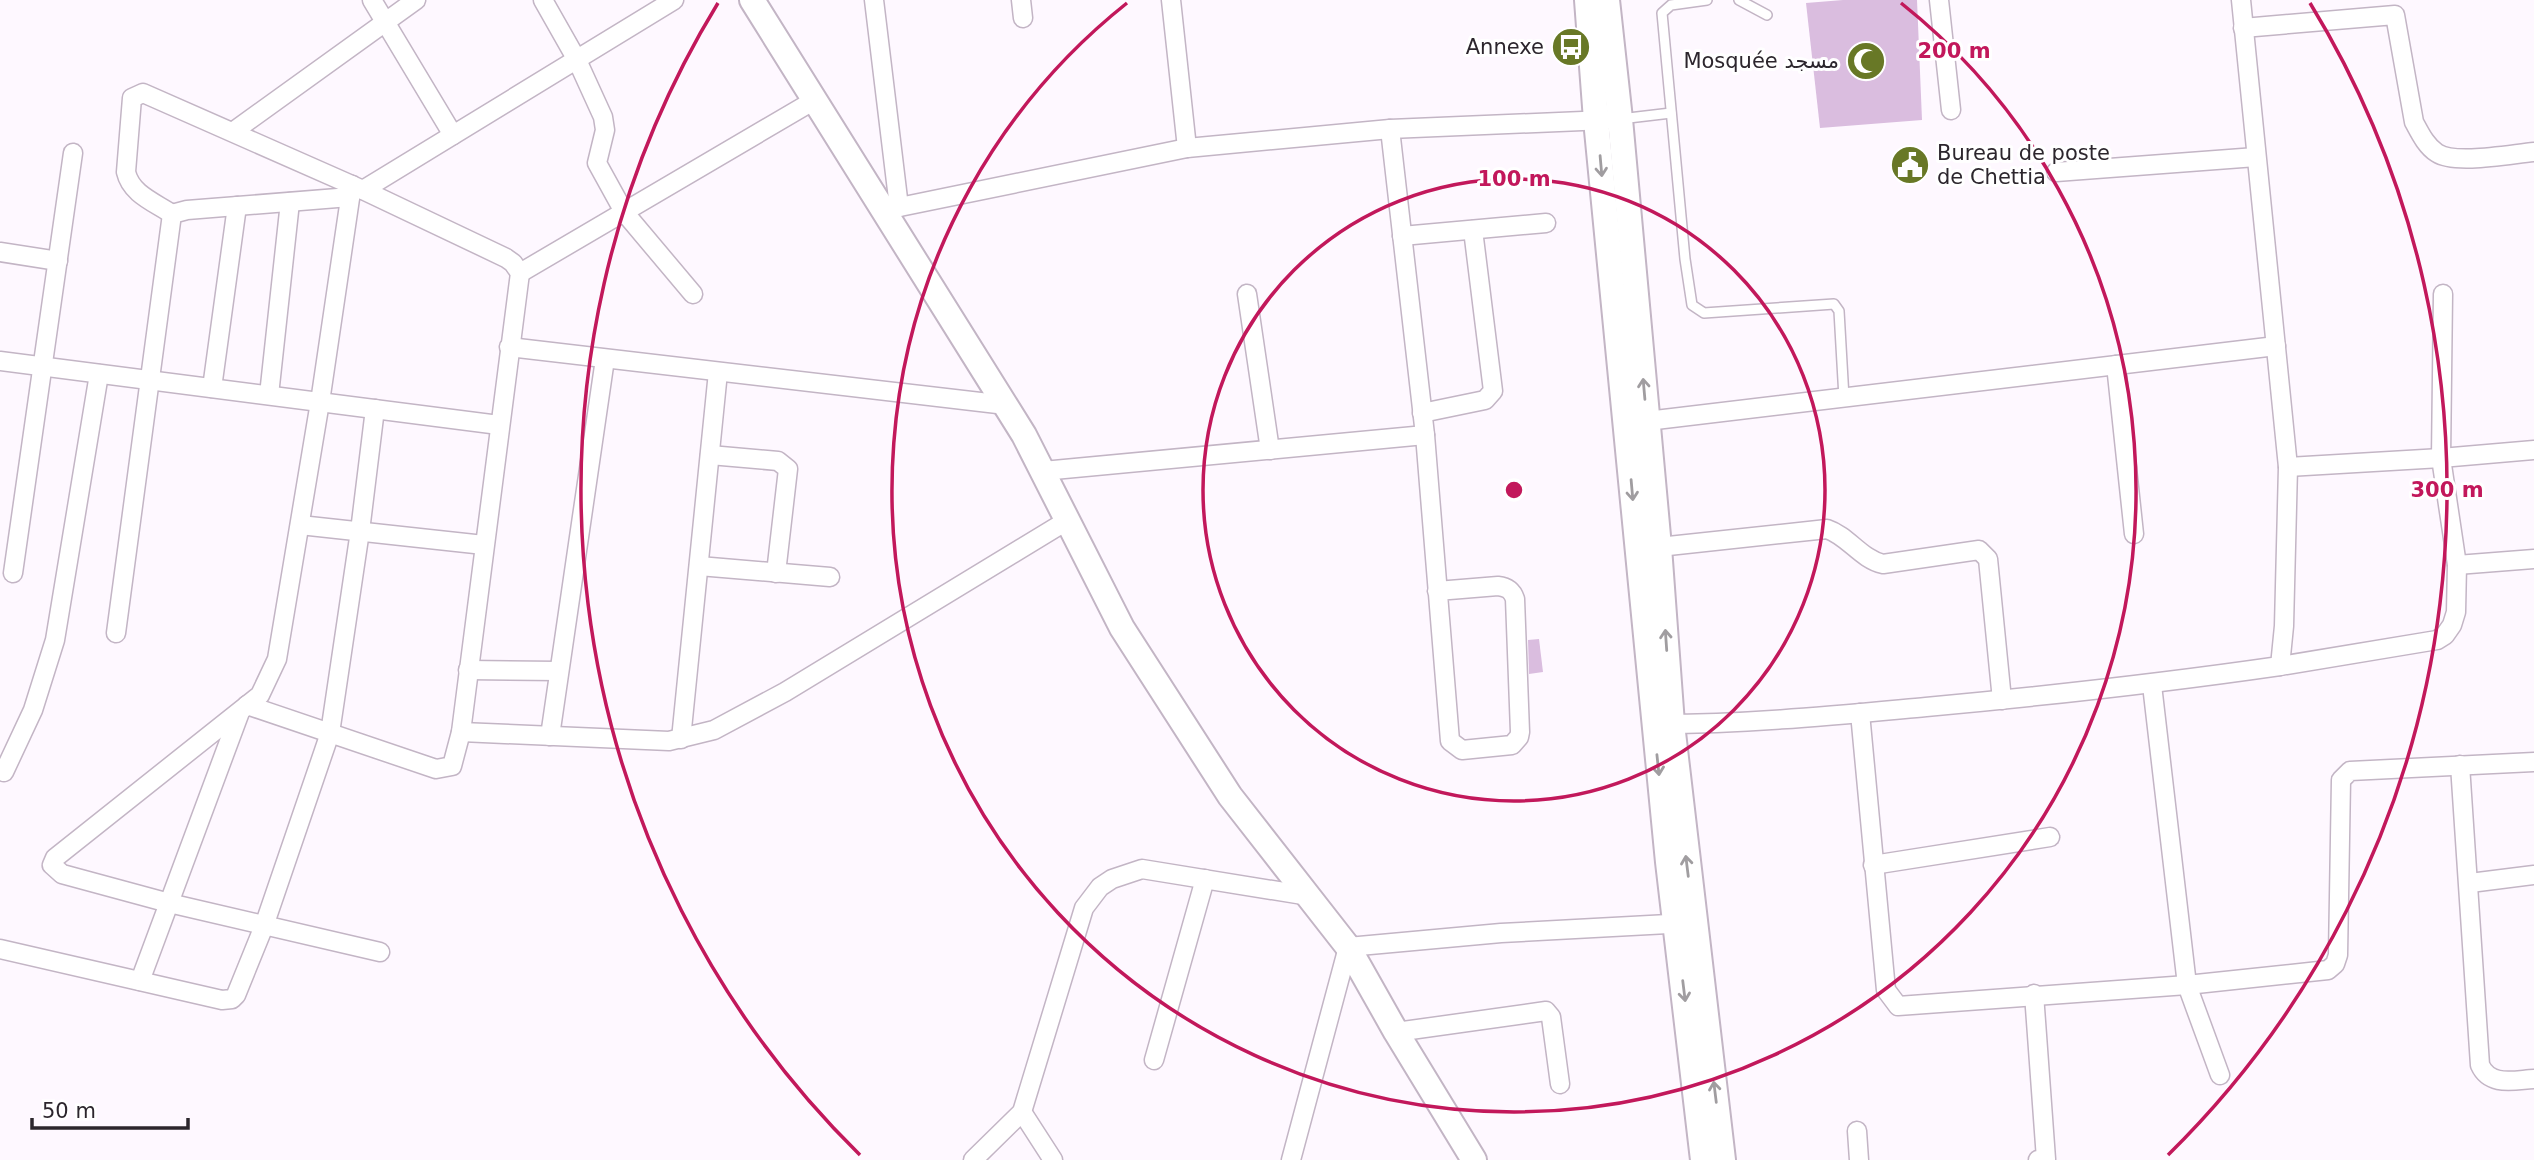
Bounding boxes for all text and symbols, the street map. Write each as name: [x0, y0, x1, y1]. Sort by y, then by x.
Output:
bus stop icon: Annexe: [1550, 26, 1592, 68]
place label: Annexe: [1466, 35, 1544, 59]
text: 200 m: [1917, 39, 1991, 63]
mosque icon: Mosquée مسجد: [1845, 40, 1887, 82]
place label: Mosquée مسجد: [1683, 49, 1839, 73]
place label: Bureau de poste de Chettia: [1937, 141, 2110, 189]
public building icon: Bureau de poste de Chettia: [1889, 144, 1931, 186]
one-way arrow: [1594, 154, 1607, 177]
text: 100 m: [1477, 167, 1551, 191]
one-way arrow: [1638, 378, 1651, 401]
centre of rings: [1502, 478, 1526, 502]
one-way arrow: [1626, 478, 1639, 501]
text: 300 m: [2410, 478, 2484, 502]
one-way arrow: [1659, 629, 1672, 652]
one-way arrow: [1652, 753, 1665, 776]
one-way arrow: [1680, 856, 1693, 878]
one-way arrow: [1678, 979, 1691, 1002]
one-way arrow: [1709, 1081, 1722, 1104]
scale bar: [32, 1086, 187, 1130]
text: 50 m: [42, 1099, 96, 1123]

